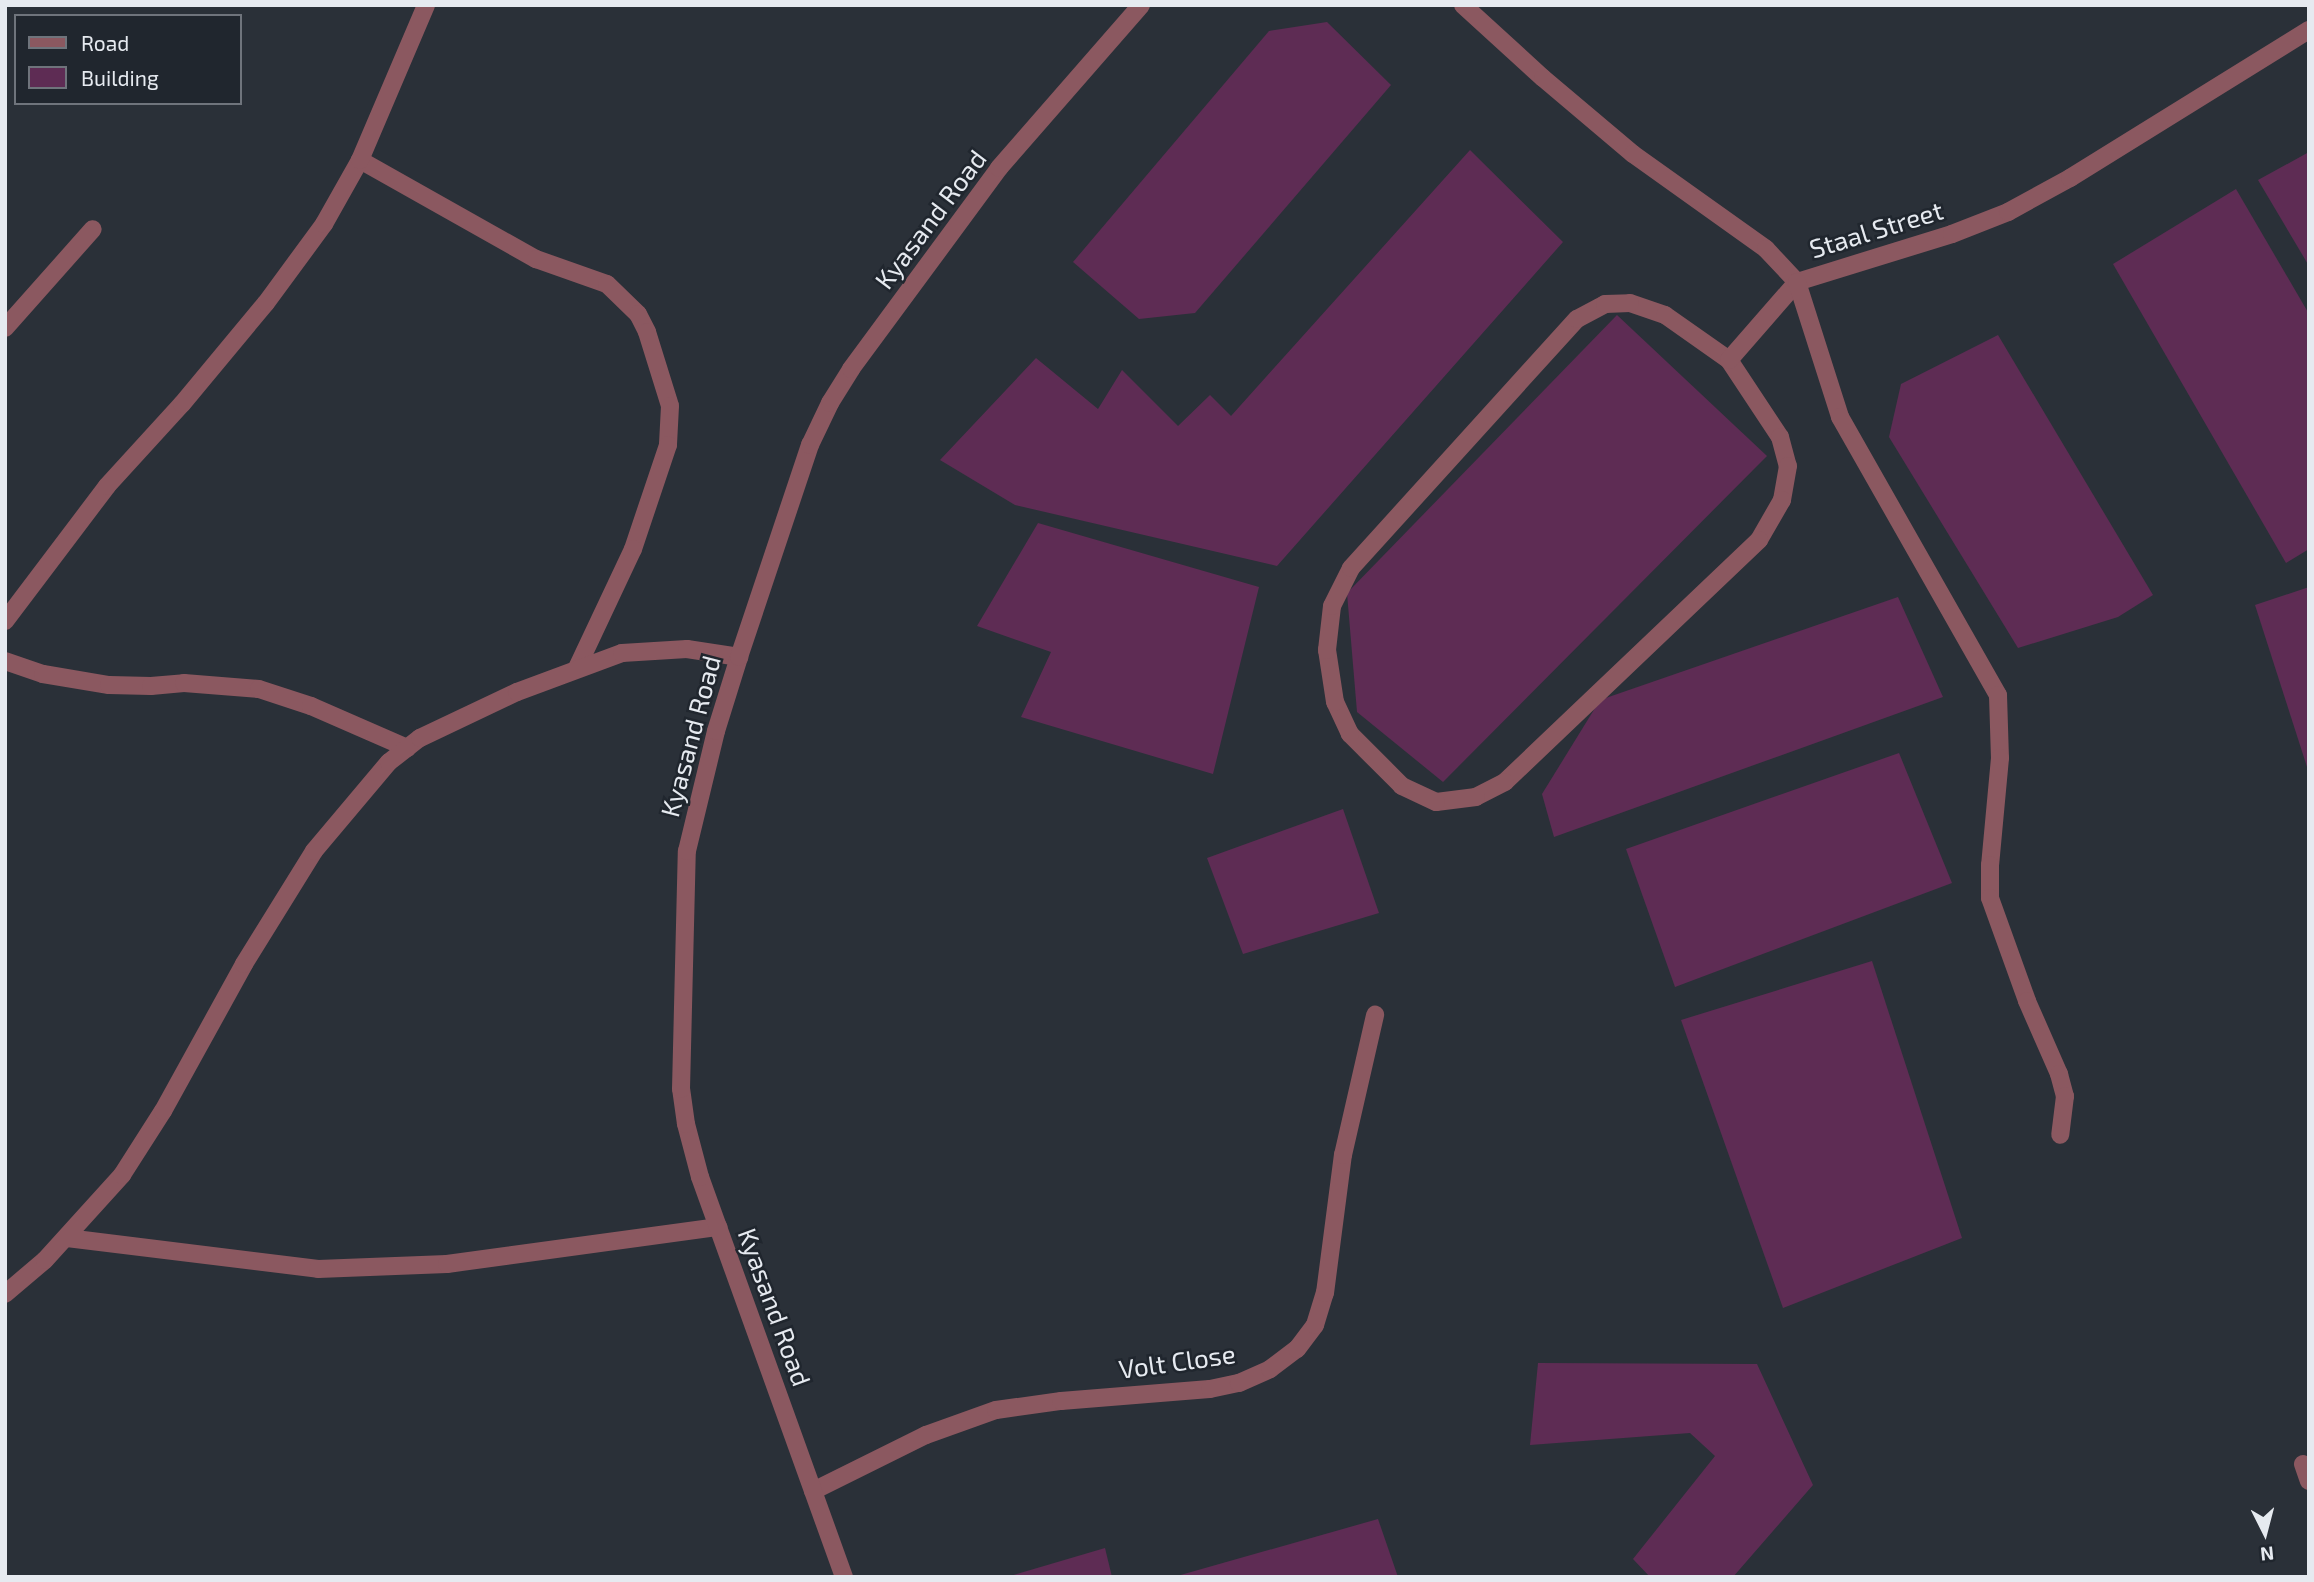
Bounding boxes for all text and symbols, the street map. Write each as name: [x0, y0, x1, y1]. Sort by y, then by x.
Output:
legend: [14, 14, 242, 105]
text: Road: [81, 30, 129, 55]
text: Building: [81, 65, 159, 90]
street label: Kyasand Road: [868, 143, 992, 295]
street label: Staal Street: [1805, 194, 1947, 264]
street label: Kyasand Road: [653, 652, 727, 820]
street label: Kyasand Road: [732, 1224, 818, 1390]
street label: Volt Close: [1117, 1337, 1237, 1385]
north arrow: [2230, 1498, 2300, 1568]
text: N: [2259, 1542, 2275, 1567]

